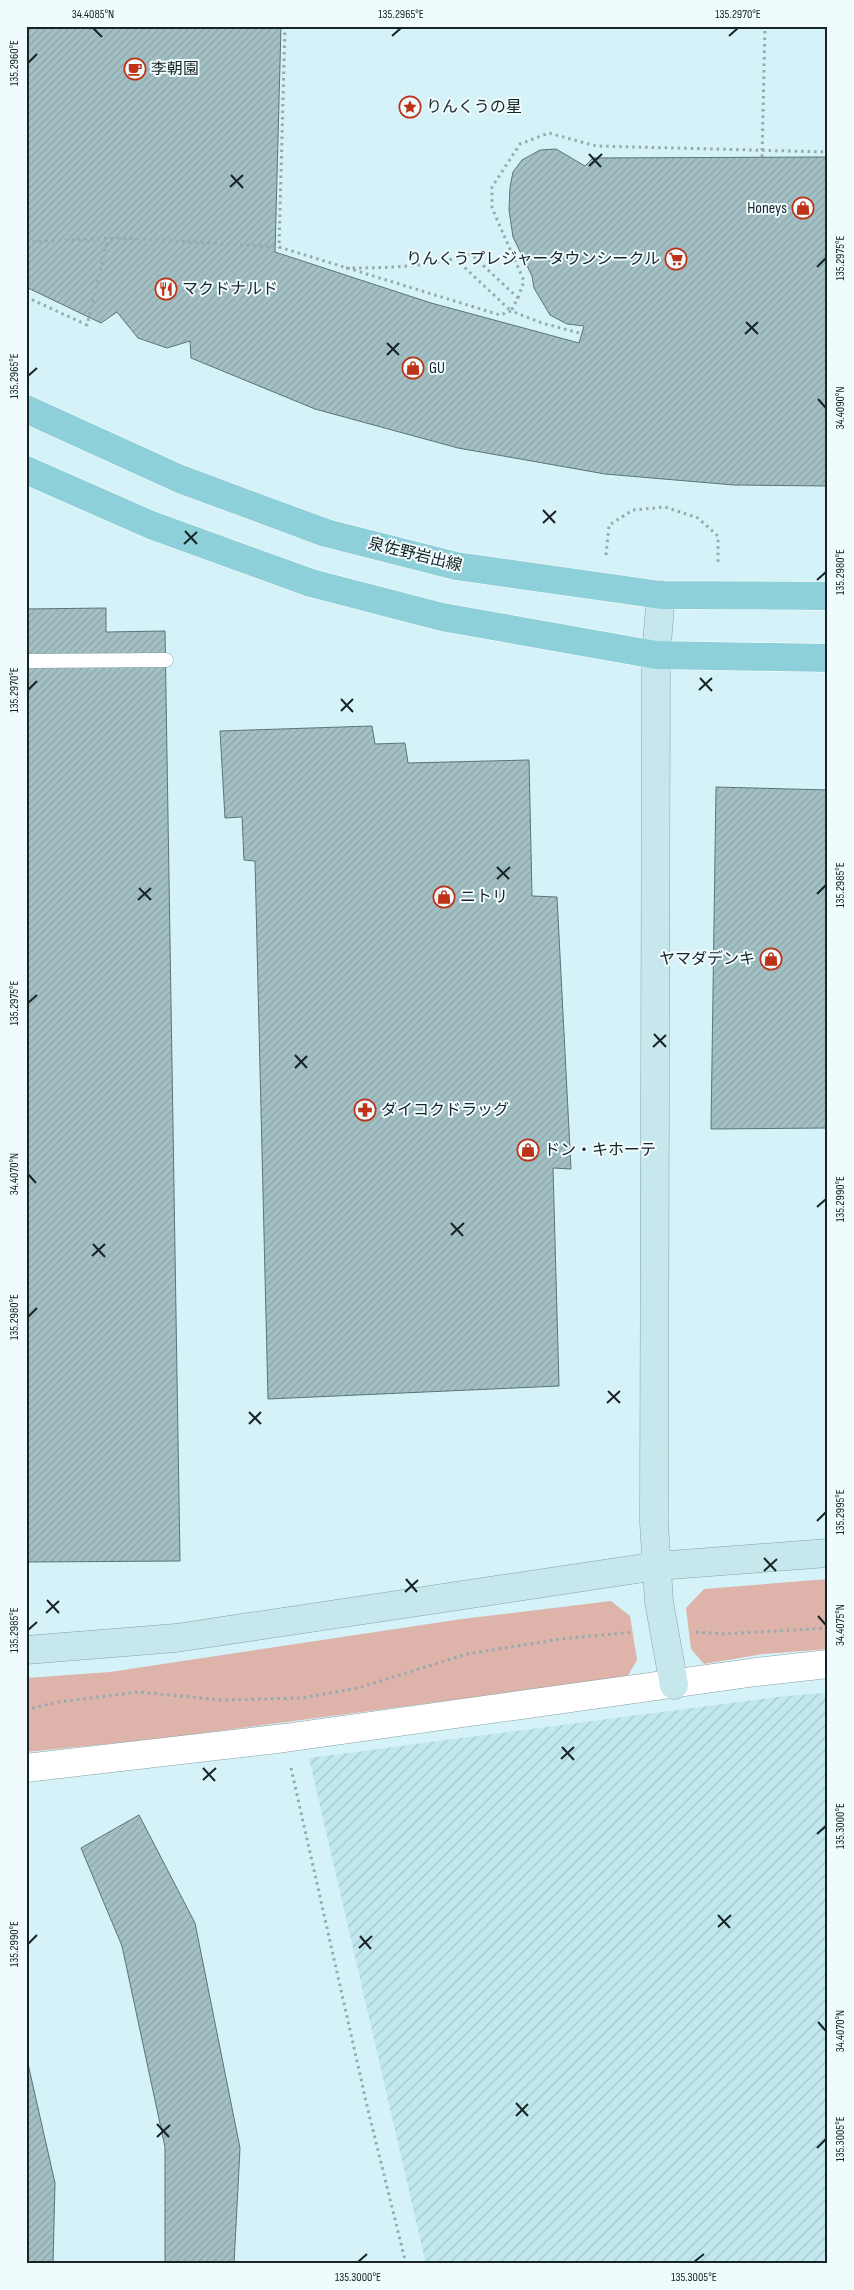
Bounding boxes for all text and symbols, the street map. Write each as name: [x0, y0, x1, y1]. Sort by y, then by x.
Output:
text: 34.4085°N: [72, 7, 114, 22]
text: 135.2965°E: [378, 7, 424, 22]
text: 135.2970°E: [715, 7, 761, 22]
text: 135.2960°E: [7, 40, 22, 86]
cafe icon: 李朝園: [123, 57, 147, 81]
place label: 李朝園: [151, 60, 199, 79]
place icon: りんくうの星: [398, 95, 422, 119]
place label: りんくうの星: [426, 98, 522, 117]
shop icon: Honeys: [791, 196, 815, 220]
place label: Honeys: [747, 199, 787, 218]
text: 135.2975°E: [833, 235, 848, 281]
supermarket icon: りんくうプレジャータウンシークル: [664, 247, 688, 271]
place label: りんくうプレジャータウンシークル: [406, 250, 660, 269]
restaurant icon: マクドナルド: [154, 277, 178, 301]
place label: マクドナルド: [182, 280, 278, 299]
text: 135.2965°E: [7, 353, 22, 399]
shop icon: GU: [401, 356, 425, 380]
place label: GU: [429, 359, 445, 378]
text: 34.4090°N: [833, 386, 848, 430]
street label: 泉佐野岩出線: [366, 534, 464, 576]
text: 135.2980°E: [833, 549, 848, 595]
text: 135.2970°E: [7, 667, 22, 713]
text: 135.2985°E: [833, 862, 848, 908]
shop icon: ニトリ: [432, 885, 456, 909]
place label: ニトリ: [460, 888, 508, 907]
shop icon: ヤマダデンキ: [759, 947, 783, 971]
place label: ヤマダデンキ: [659, 950, 755, 969]
text: 135.2975°E: [7, 980, 22, 1026]
pharmacy icon: ダイコクドラッグ: [353, 1098, 377, 1122]
place label: ダイコクドラッグ: [381, 1101, 509, 1120]
shop icon: ドン・キホーテ: [516, 1138, 540, 1162]
place label: ドン・キホーテ: [544, 1141, 656, 1160]
text: 34.4070°N: [7, 1153, 22, 1195]
text: 135.2990°E: [833, 1176, 848, 1222]
text: 135.2980°E: [7, 1294, 22, 1340]
text: 135.2995°E: [833, 1489, 848, 1535]
text: 34.4075°N: [833, 1604, 848, 1646]
text: 135.2985°E: [7, 1607, 22, 1653]
text: 135.3000°E: [833, 1803, 848, 1849]
text: 135.2990°E: [7, 1921, 22, 1967]
text: 34.4070°N: [833, 2010, 848, 2052]
text: 135.3005°E: [833, 2116, 848, 2162]
text: 135.3000°E: [335, 2270, 381, 2285]
text: 135.3005°E: [671, 2270, 717, 2285]

